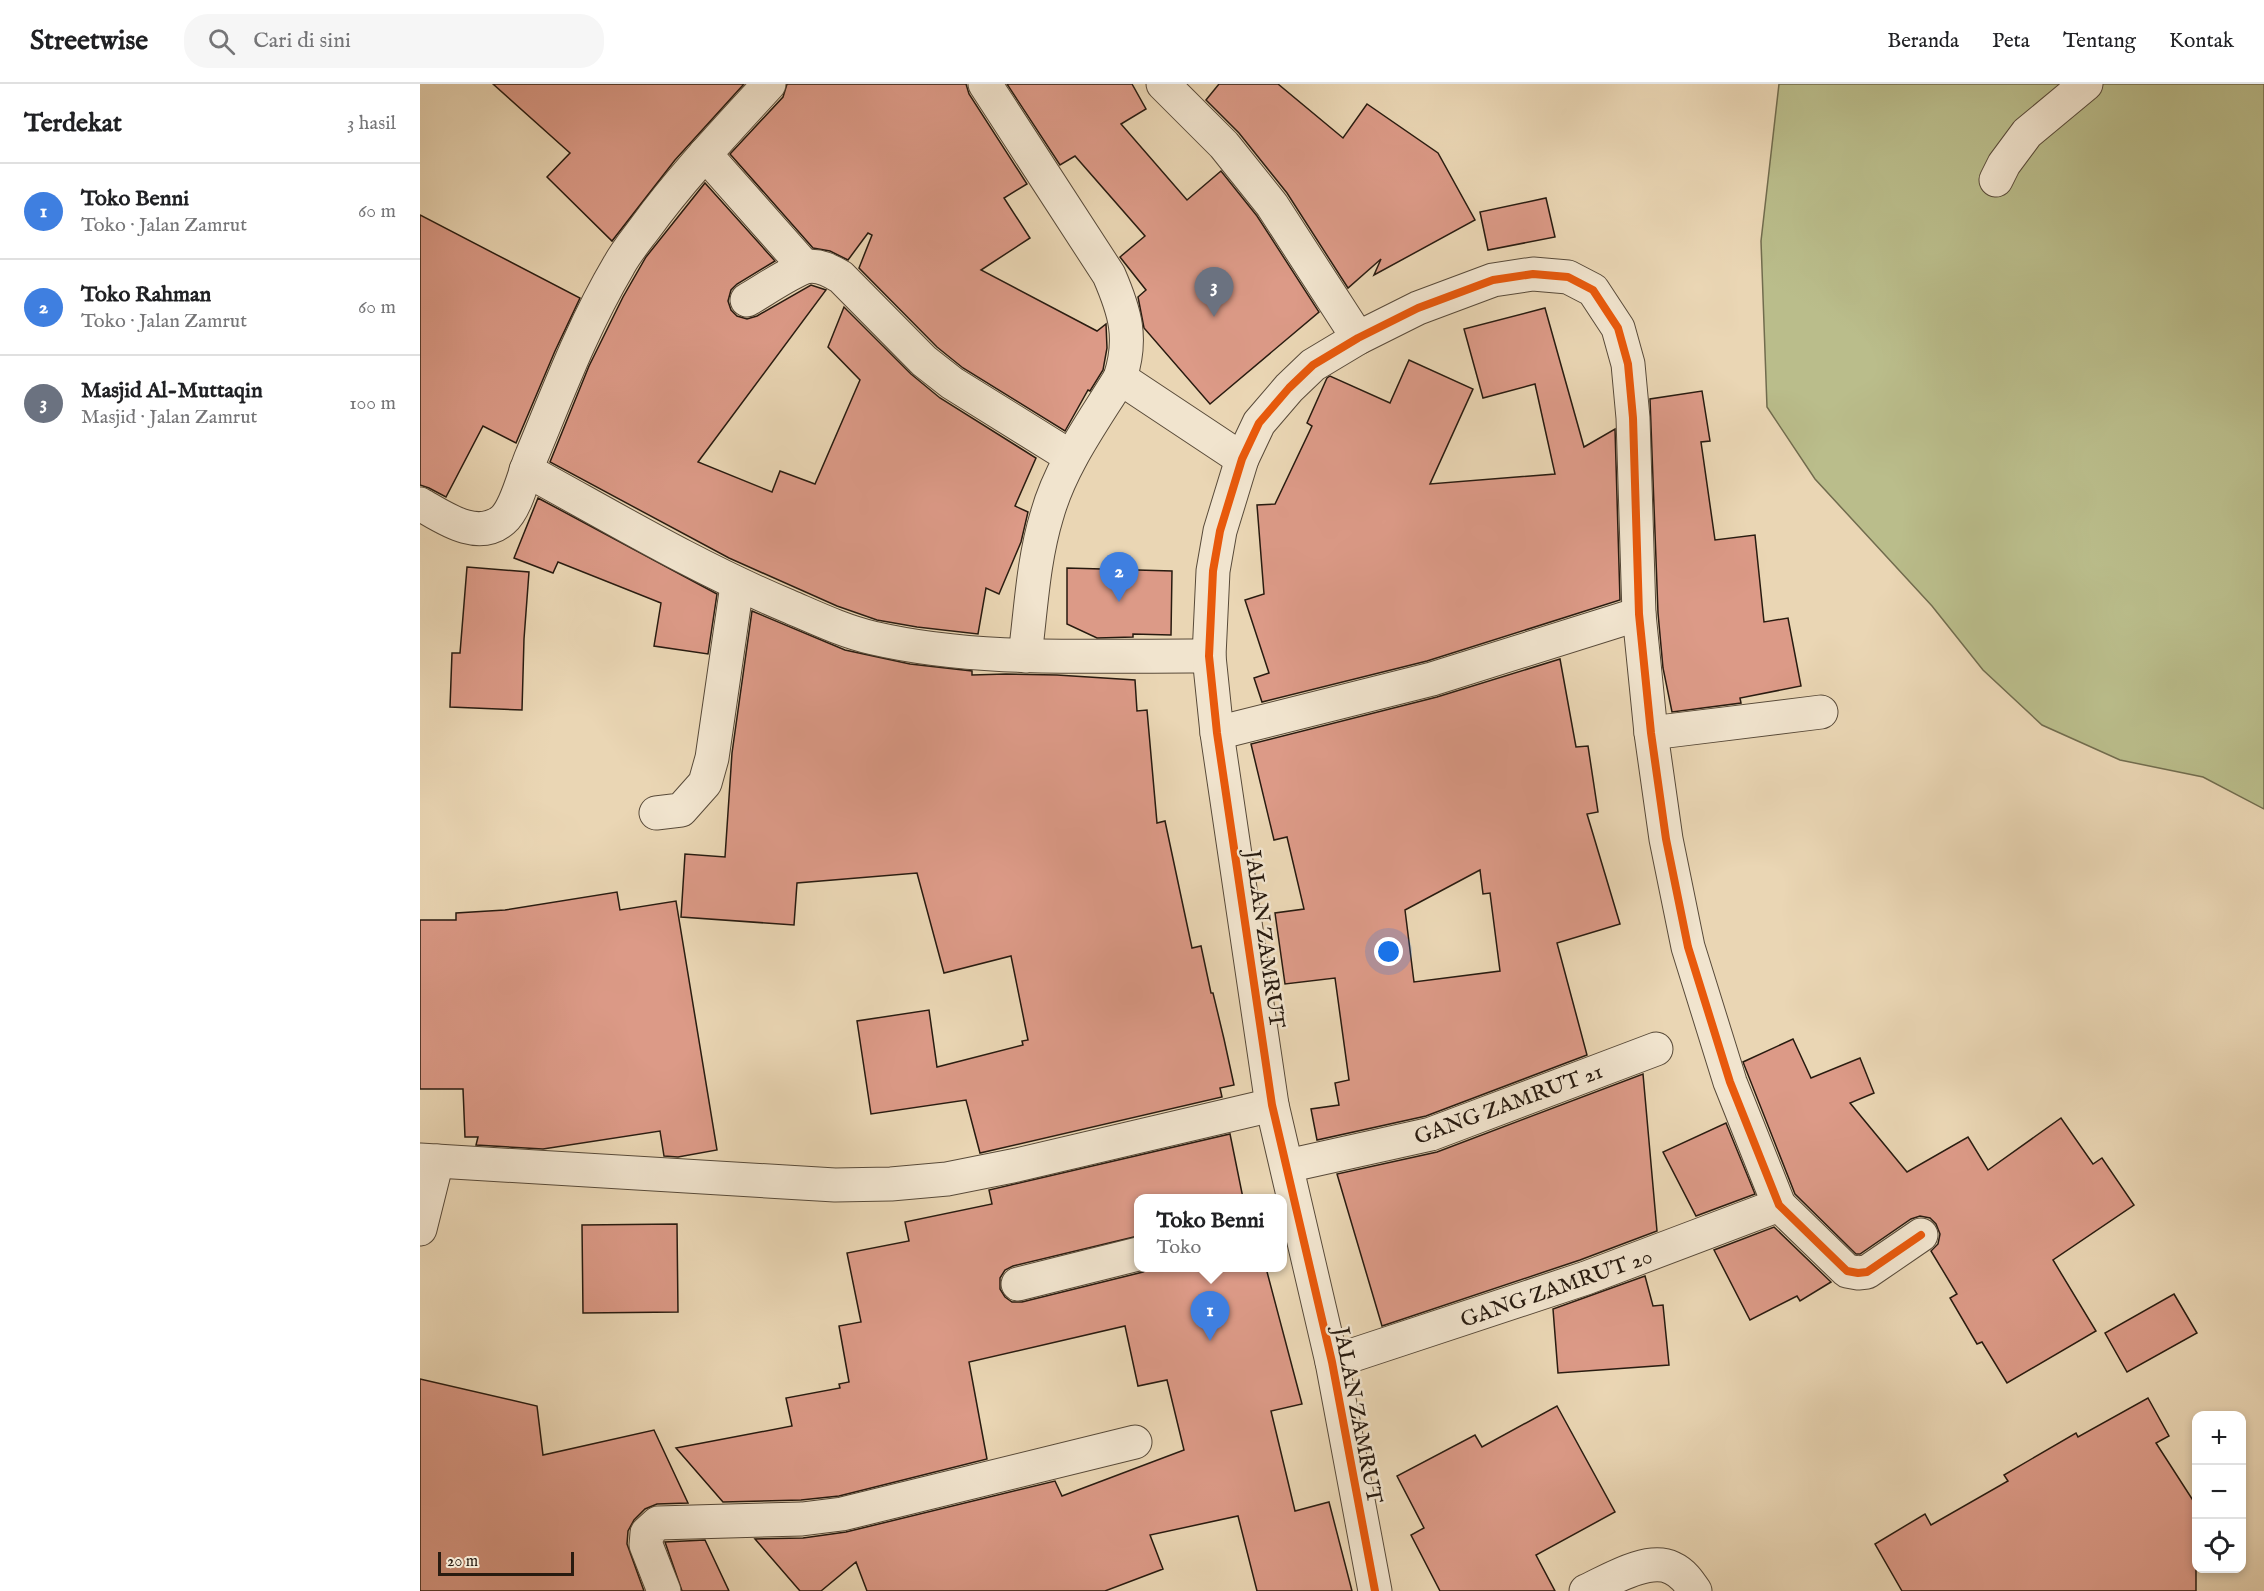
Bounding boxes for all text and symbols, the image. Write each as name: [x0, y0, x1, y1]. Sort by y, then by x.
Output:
search box: [184, 14, 604, 68]
text: Streetwise: [30, 24, 148, 59]
icon: search: [205, 25, 238, 58]
text: Cari di sini: [253, 27, 351, 55]
text: Beranda: [1887, 28, 1959, 55]
text: Peta: [1992, 28, 2030, 55]
text: Tentang: [2063, 28, 2136, 55]
text: Kontak: [2169, 28, 2234, 55]
text: Terdekat: [24, 107, 122, 140]
text: 3 hasil: [347, 111, 396, 136]
text: Toko Benni: [81, 185, 189, 213]
text: 1: [40, 199, 47, 224]
text: 60 m: [358, 199, 396, 224]
text: Toko · Jalan Zamrut: [81, 213, 247, 238]
pin: 3: [1194, 268, 1234, 317]
text: Toko Rahman: [81, 281, 211, 309]
text: 2: [39, 295, 48, 320]
text: 60 m: [358, 295, 396, 320]
text: Toko · Jalan Zamrut: [81, 309, 247, 334]
text: Masjid Al-Muttaqin: [81, 377, 263, 405]
text: 3: [40, 391, 47, 416]
text: 100 m: [349, 391, 396, 416]
text: Masjid · Jalan Zamrut: [81, 405, 257, 430]
pin: 2: [1100, 552, 1138, 602]
street label: JALAN ZAMRUT: [1237, 846, 1290, 1030]
your location: [1374, 937, 1403, 966]
street label: GANG ZAMRUT 21: [1411, 1058, 1607, 1152]
popup: [1134, 1194, 1287, 1272]
text: Toko Benni: [1156, 1207, 1265, 1235]
text: Toko: [1156, 1235, 1201, 1260]
street label: GANG ZAMRUT 20: [1457, 1243, 1656, 1335]
pin: 1: [1190, 1292, 1230, 1341]
street label: JALAN ZAMRUT: [1326, 1322, 1388, 1506]
map controls: [2192, 1411, 2246, 1573]
button: +: [2192, 1411, 2246, 1465]
button: −: [2192, 1465, 2246, 1519]
button: locate: [2192, 1519, 2246, 1573]
scale bar: [438, 1549, 574, 1576]
text: 20 m: [447, 1552, 478, 1572]

